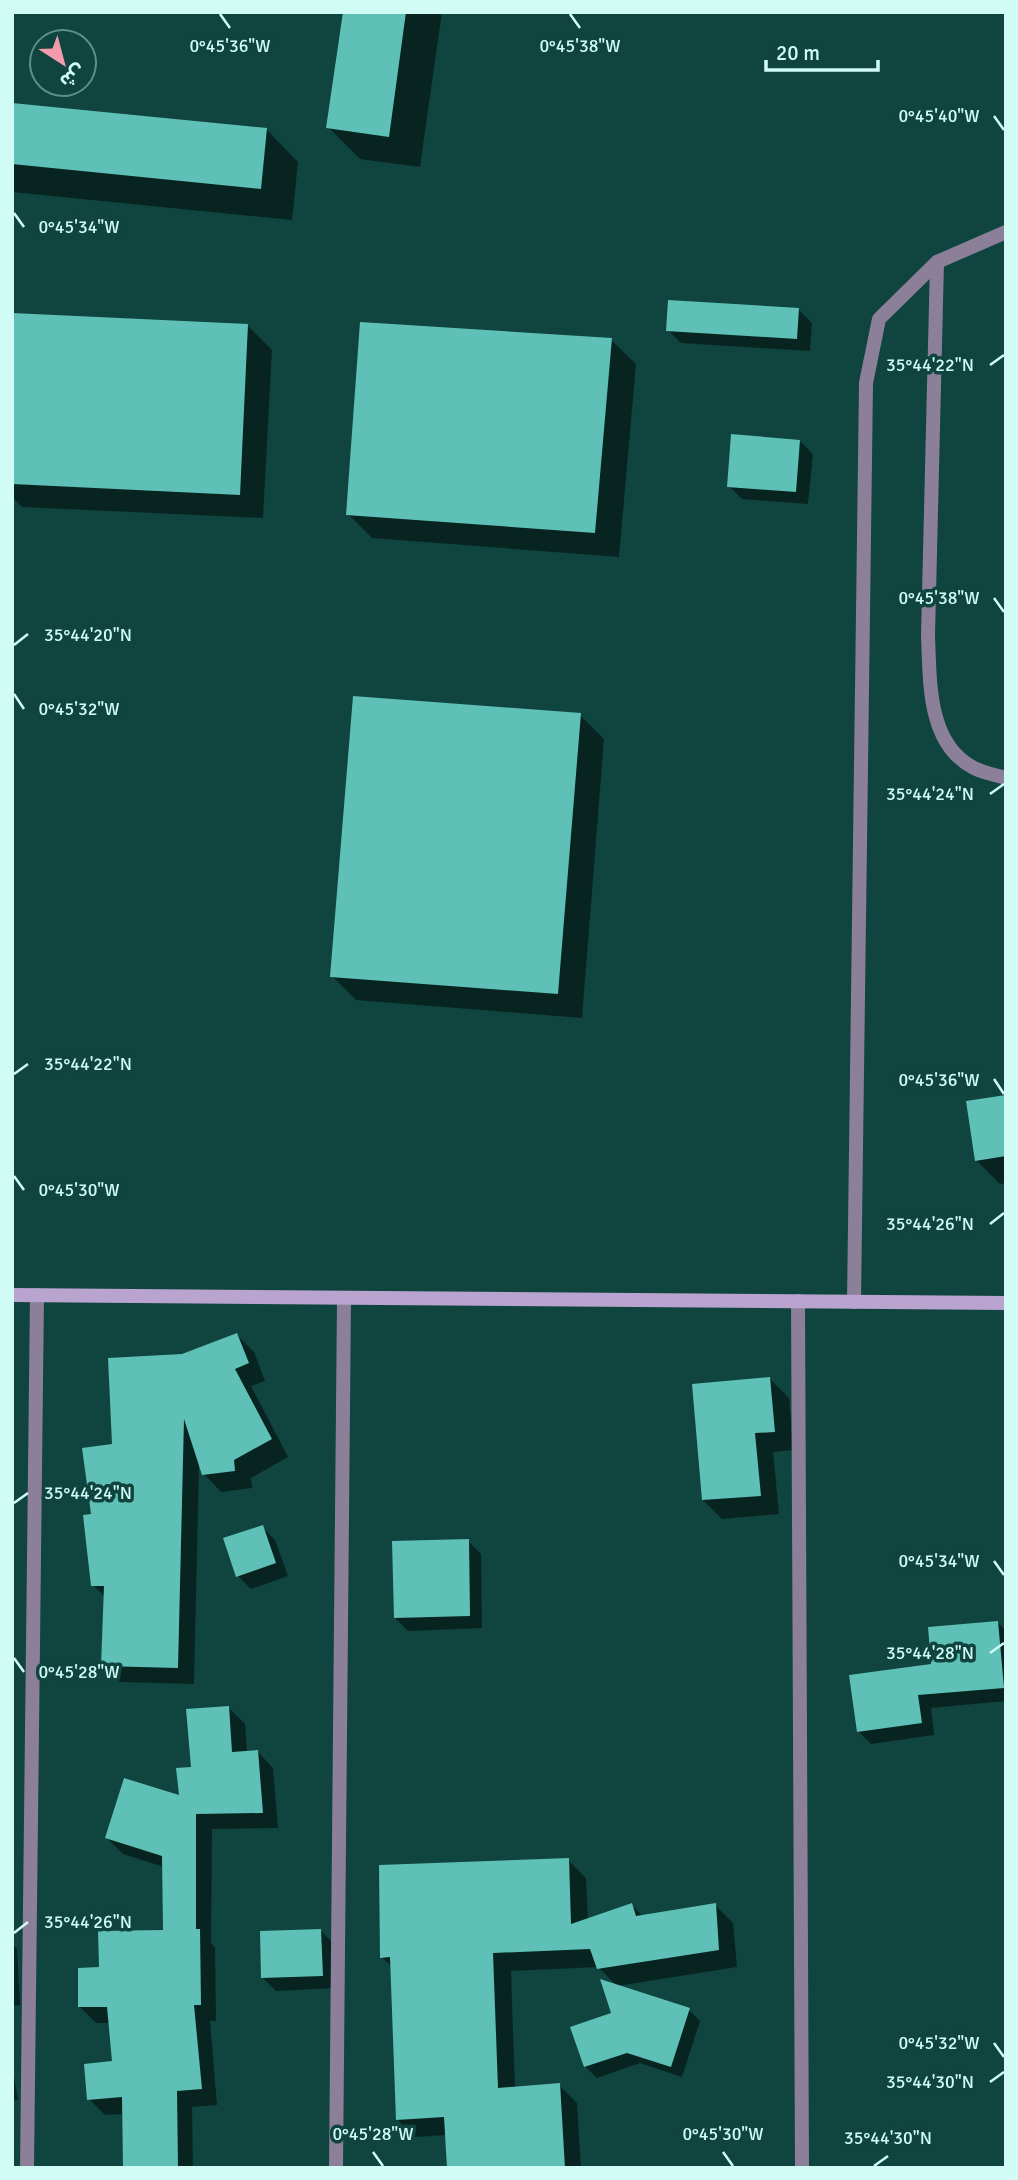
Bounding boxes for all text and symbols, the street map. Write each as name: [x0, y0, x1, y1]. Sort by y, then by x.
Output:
north arrow: [28, 28, 98, 98]
scale bar: [766, 28, 878, 72]
text: 0°45'36"W: [189, 35, 271, 57]
text: 0°45'38"W: [539, 35, 621, 57]
text: 20 m: [776, 40, 820, 66]
text: ش: [55, 59, 90, 93]
text: 0°45'40"W: [898, 105, 980, 127]
text: 0°45'34"W: [38, 216, 120, 238]
text: 35°44'22"N: [886, 354, 974, 376]
text: 0°45'38"W: [898, 587, 980, 609]
text: 35°44'20"N: [44, 624, 132, 646]
text: 0°45'32"W: [38, 698, 120, 720]
text: 35°44'24"N: [886, 783, 974, 805]
text: 35°44'22"N: [44, 1053, 132, 1075]
text: 0°45'36"W: [898, 1069, 980, 1091]
text: 0°45'30"W: [38, 1179, 120, 1201]
text: 35°44'26"N: [886, 1213, 974, 1235]
text: 35°44'24"N: [44, 1482, 132, 1504]
text: 0°45'34"W: [898, 1550, 980, 1572]
text: 35°44'28"N: [886, 1642, 974, 1664]
text: 0°45'28"W: [38, 1661, 120, 1683]
text: 35°44'26"N: [44, 1911, 132, 1933]
text: 0°45'32"W: [898, 2032, 980, 2054]
text: 35°44'30"N: [886, 2071, 974, 2093]
text: 0°45'28"W: [332, 2123, 414, 2145]
text: 0°45'30"W: [682, 2123, 764, 2145]
text: 35°44'30"N: [844, 2127, 932, 2149]

